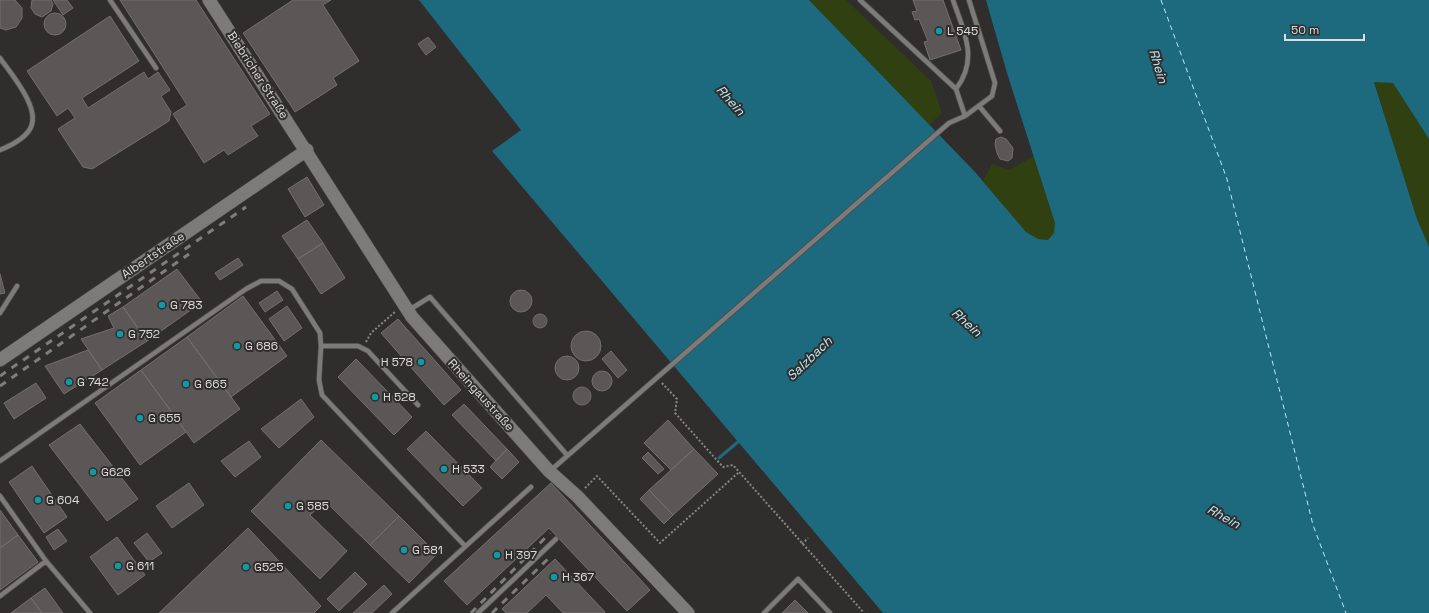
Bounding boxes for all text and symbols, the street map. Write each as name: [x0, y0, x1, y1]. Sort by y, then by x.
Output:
scale bar: [1285, 16, 1364, 42]
text: 50 m: [1291, 22, 1319, 38]
place label: L 545: [947, 23, 978, 39]
marker: L 545: [934, 26, 944, 36]
street label: Biebricher Straße: [224, 28, 292, 122]
water label: Rhein: [1145, 47, 1172, 86]
water label: Rhein: [713, 82, 749, 120]
street label: Albertstraße: [118, 228, 188, 282]
place label: G 783: [170, 297, 202, 313]
marker: G 783: [157, 300, 167, 310]
water label: Rhein: [948, 304, 986, 341]
place label: G 752: [128, 326, 160, 342]
marker: G 752: [115, 329, 125, 339]
water label: Salzbach: [783, 332, 836, 384]
place label: G 686: [245, 338, 278, 354]
marker: G 686: [232, 341, 242, 351]
place label: H 578: [381, 354, 413, 370]
street label: Rheingaustraße: [444, 356, 518, 434]
marker: H 578: [416, 357, 426, 367]
place label: G 742: [77, 374, 109, 390]
place label: G 665: [194, 376, 227, 392]
marker: G 742: [64, 377, 74, 387]
marker: G 665: [181, 379, 191, 389]
place label: H 528: [383, 389, 416, 405]
marker: H 528: [370, 392, 380, 402]
place label: G 655: [148, 410, 181, 426]
marker: G 655: [135, 413, 145, 423]
place label: H 533: [452, 461, 485, 477]
place label: G626: [101, 464, 131, 480]
marker: H 533: [439, 464, 449, 474]
marker: G626: [88, 467, 98, 477]
place label: G 604: [46, 492, 80, 508]
marker: G 604: [33, 495, 43, 505]
place label: G 585: [296, 498, 329, 514]
marker: G 585: [283, 501, 293, 511]
water label: Rhein: [1204, 501, 1244, 533]
place label: G 581: [412, 542, 443, 558]
marker: G 581: [399, 545, 409, 555]
place label: H 397: [505, 547, 537, 563]
marker: H 397: [492, 550, 502, 560]
place label: G 611: [126, 558, 154, 574]
place label: G525: [254, 559, 283, 575]
marker: G 611: [113, 561, 123, 571]
marker: G525: [241, 562, 251, 572]
place label: H 367: [562, 569, 594, 585]
marker: H 367: [549, 572, 559, 582]

